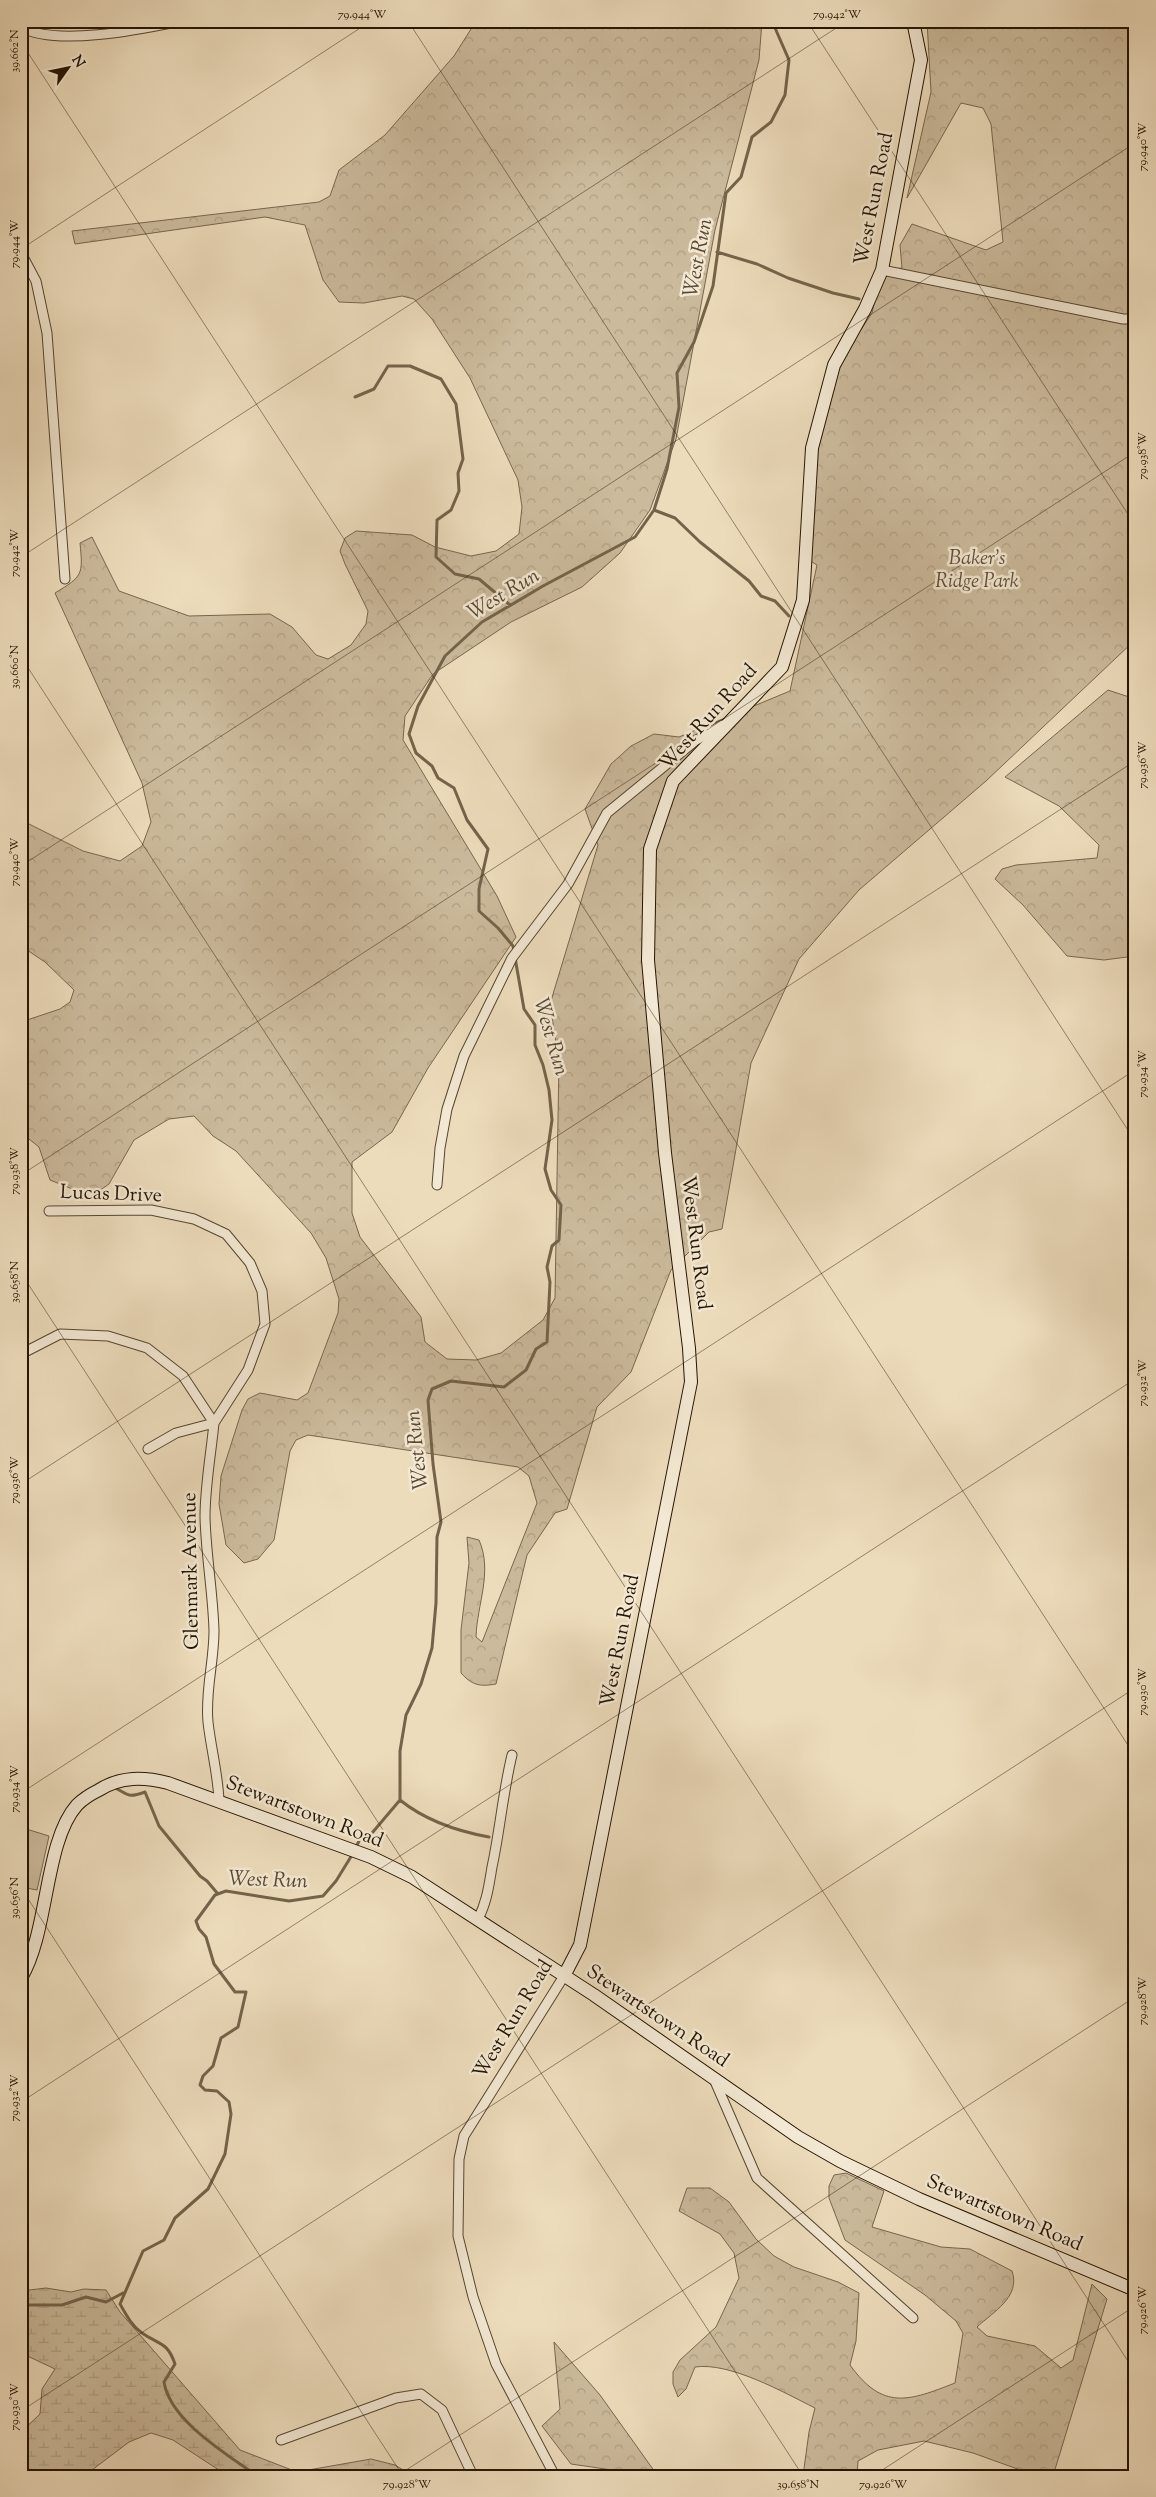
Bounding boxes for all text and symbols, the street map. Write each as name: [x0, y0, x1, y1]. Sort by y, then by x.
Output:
text: 79.944°W: [338, 6, 387, 24]
text: 79.942°W: [813, 6, 862, 24]
text: 39.662°N: [6, 29, 24, 73]
north arrow: [42, 42, 92, 92]
text: N: [66, 52, 89, 72]
text: 79.940°W: [1134, 122, 1152, 171]
street label: West Run Road: [848, 130, 902, 268]
water label: West Run: [677, 216, 721, 300]
text: 79.944°W: [6, 219, 24, 268]
text: 79.938°W: [1134, 432, 1152, 480]
text: 79.942°W: [6, 528, 24, 577]
park label: Baker's Ridge Park: [935, 545, 1019, 597]
water label: West Run: [462, 562, 546, 628]
text: 39.660°N: [6, 645, 24, 689]
street label: West Run Road: [653, 658, 765, 778]
text: 79.936°W: [1134, 741, 1152, 789]
text: 79.940°W: [6, 837, 24, 886]
water label: West Run: [525, 995, 575, 1079]
text: 79.934°W: [1134, 1050, 1152, 1098]
text: 79.938°W: [6, 1147, 24, 1195]
street label: West Run Road: [672, 1174, 718, 1312]
street label: Lucas Drive: [59, 1179, 163, 1211]
text: 39.658°N: [6, 1261, 24, 1303]
text: 79.932°W: [1134, 1359, 1152, 1406]
water label: West Run: [399, 1409, 437, 1491]
text: 79.936°W: [6, 1456, 24, 1504]
street label: Glenmark Avenue: [176, 1492, 208, 1650]
street label: West Run Road: [594, 1572, 648, 1710]
text: 79.930°W: [1134, 1668, 1152, 1716]
text: 79.934°W: [6, 1765, 24, 1813]
street label: Stewartstown Road: [221, 1770, 387, 1856]
water label: West Run: [228, 1865, 308, 1897]
text: 39.656°N: [6, 1877, 24, 1919]
street label: West Run Road: [467, 1955, 561, 2085]
street label: Stewartstown Road: [580, 1958, 734, 2076]
text: 79.928°W: [1134, 1976, 1152, 2025]
text: 79.932°W: [6, 2074, 24, 2121]
street label: Stewartstown Road: [921, 2168, 1087, 2260]
text: 79.926°W: [1134, 2285, 1152, 2334]
text: 79.930°W: [6, 2383, 24, 2431]
text: 79.928°W: [383, 2476, 432, 2494]
text: 39.658°N: [777, 2476, 819, 2494]
text: 79.926°W: [859, 2476, 908, 2494]

